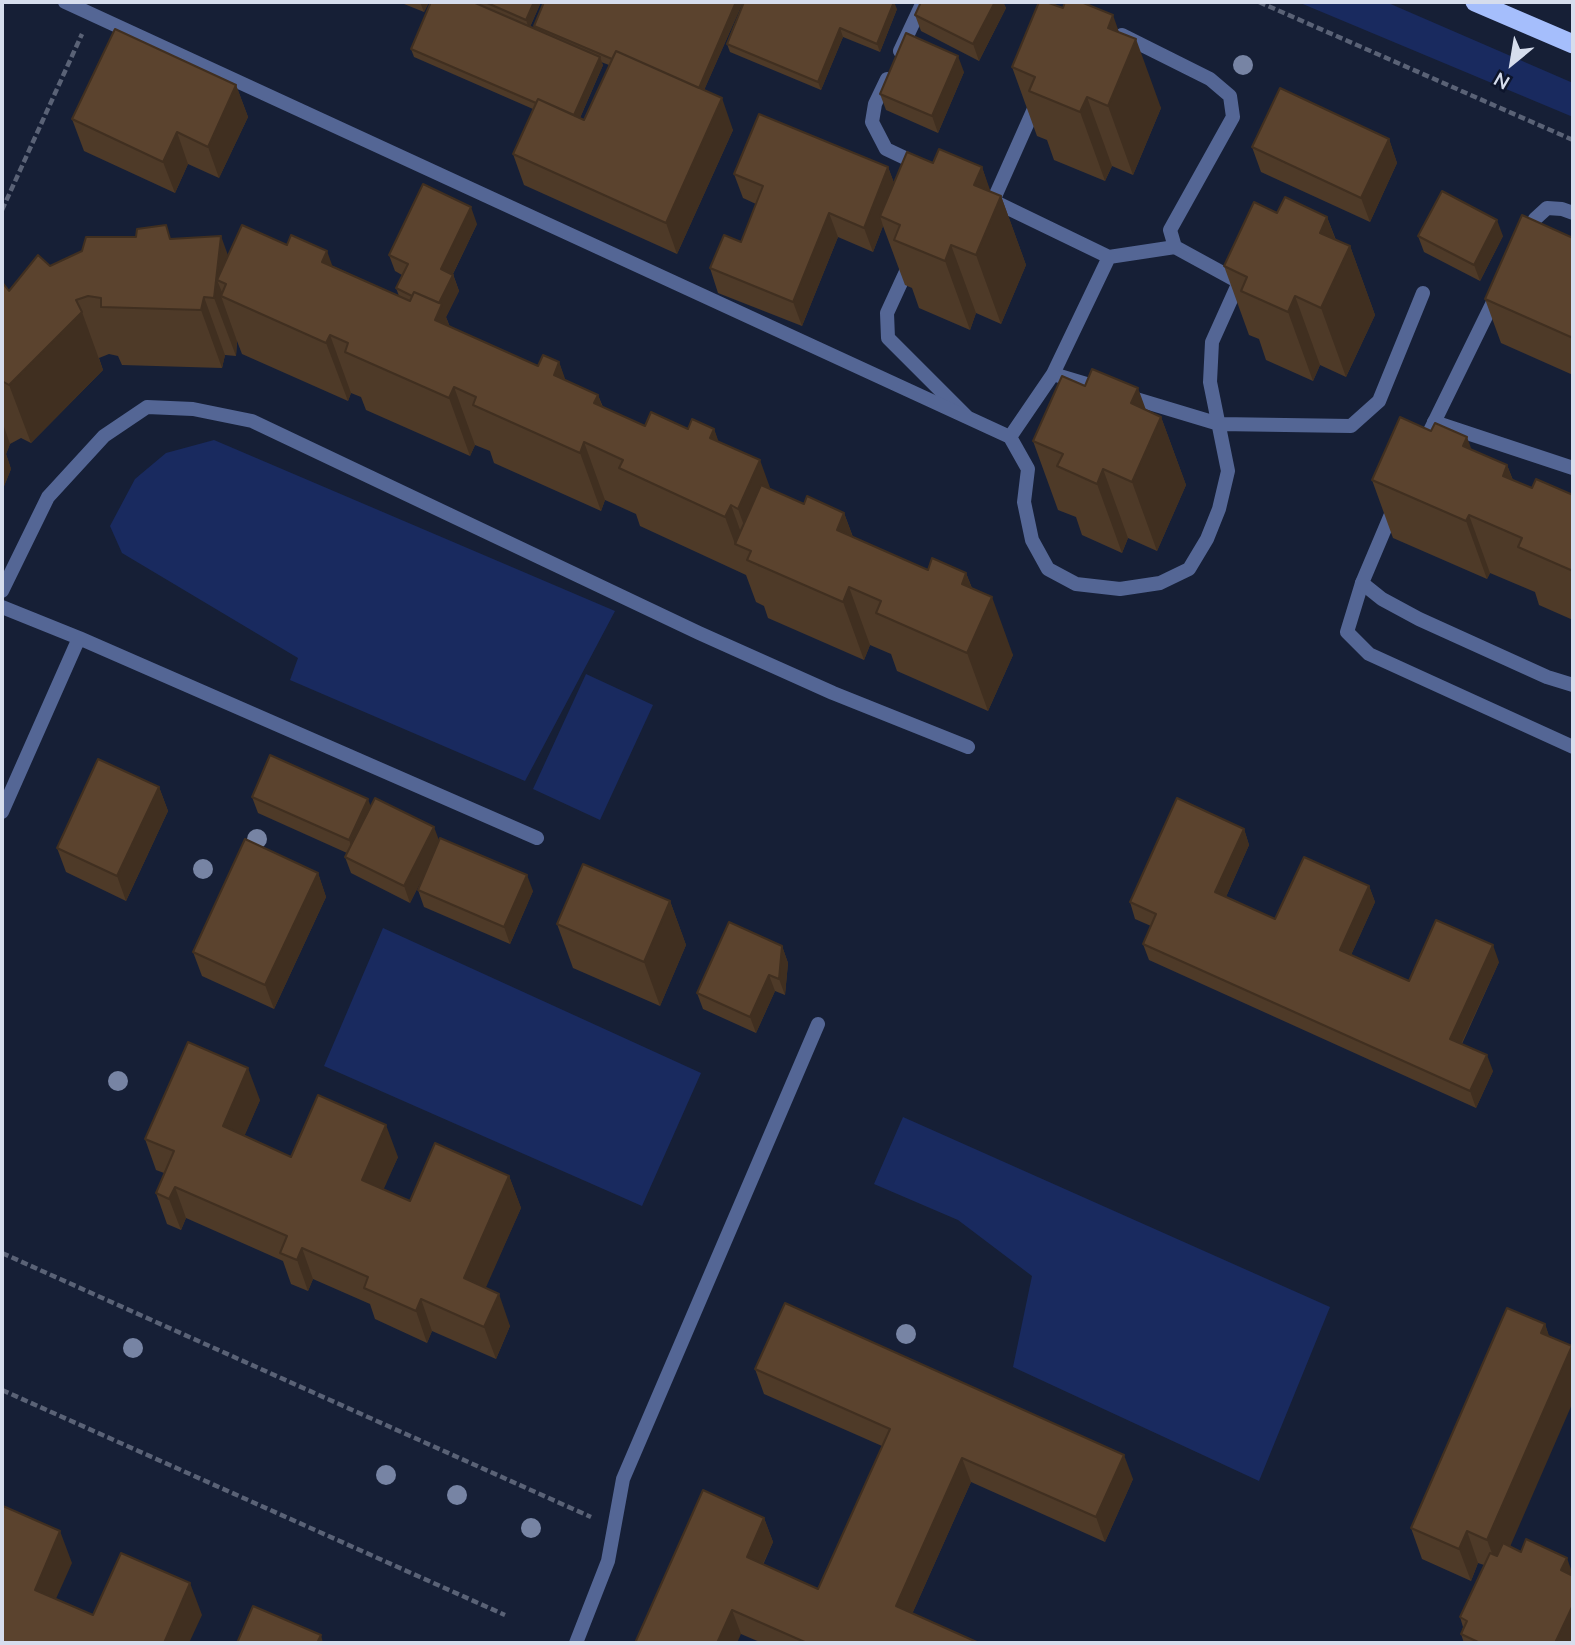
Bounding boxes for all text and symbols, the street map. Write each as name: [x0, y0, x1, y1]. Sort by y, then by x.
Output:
north arrow: [1477, 28, 1547, 98]
text: N: [1489, 67, 1514, 95]

